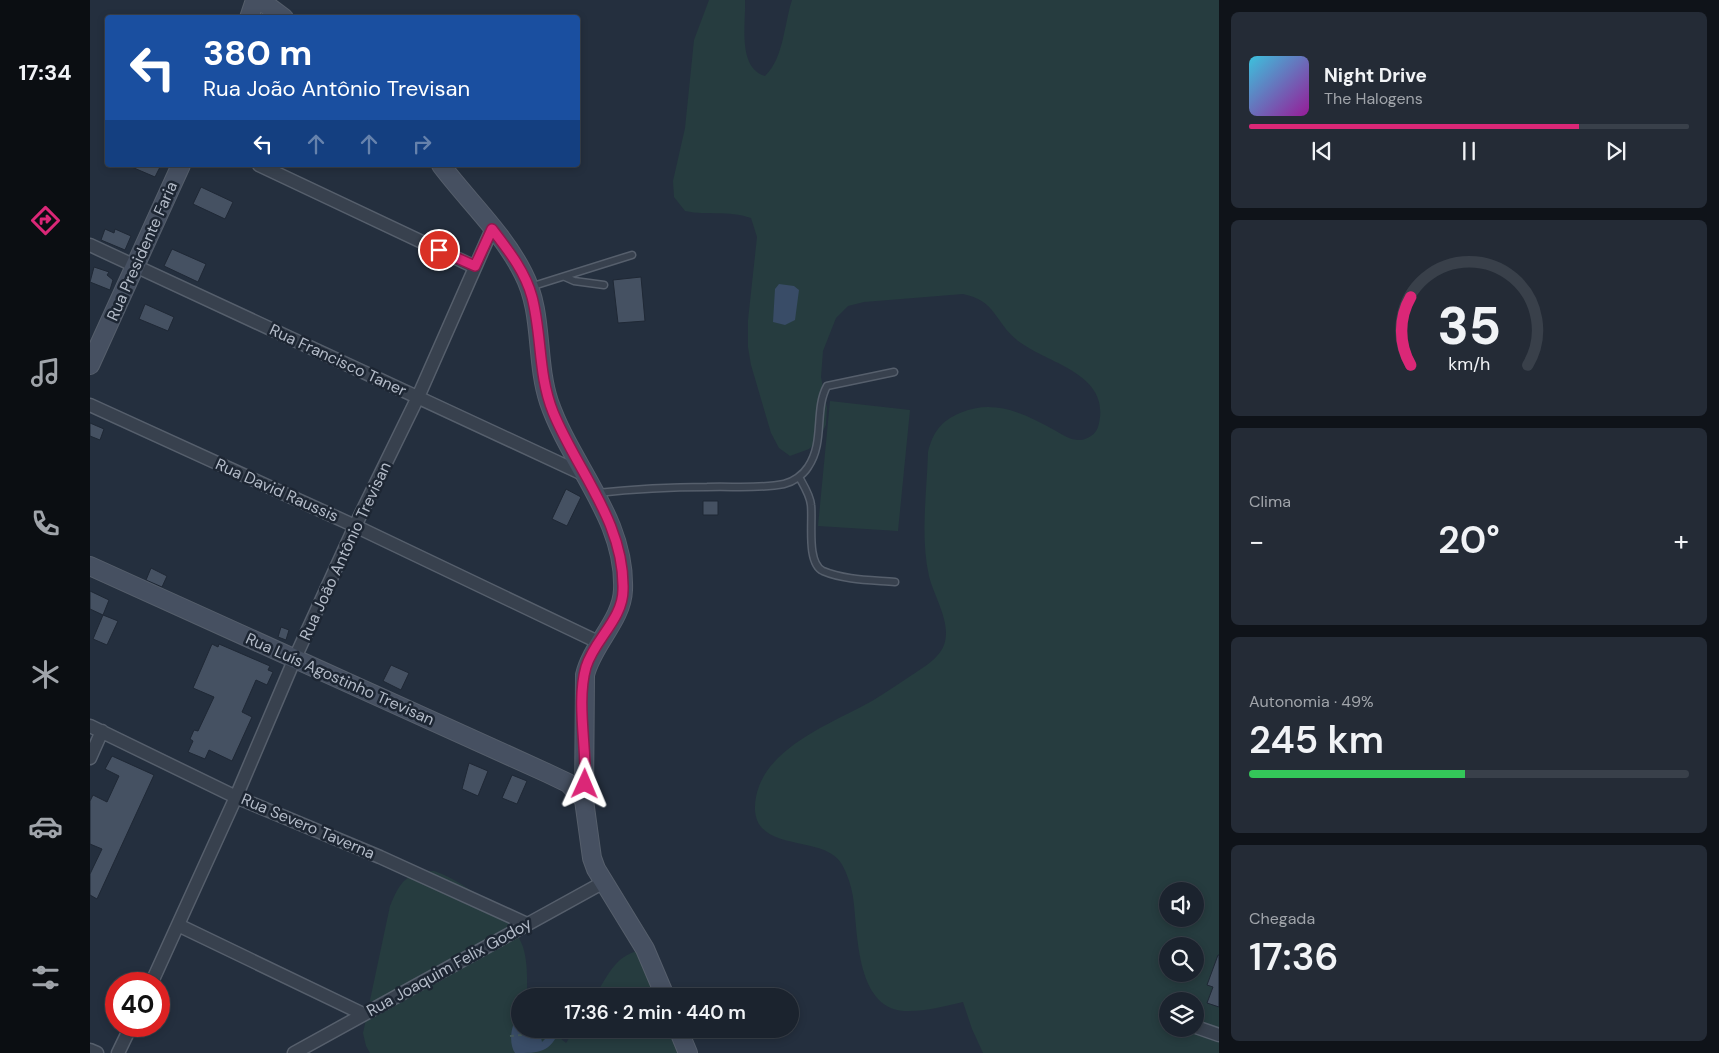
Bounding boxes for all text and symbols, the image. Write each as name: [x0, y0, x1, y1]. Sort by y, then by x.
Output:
text: 380 m: [203, 30, 312, 76]
icon: left: [120, 35, 185, 100]
text: 17:34: [19, 58, 71, 87]
text: Night Drive: [1324, 63, 1427, 88]
text: Rua João Antônio Trevisan: [203, 74, 470, 103]
text: The Halogens: [1324, 88, 1423, 109]
icon: left: [249, 130, 277, 158]
icon: ahead: [302, 130, 330, 158]
icon: ahead: [355, 130, 383, 158]
icon: right: [408, 130, 436, 158]
icon: previous: [1308, 137, 1336, 165]
icon: pause: [1455, 137, 1483, 165]
icon: next: [1602, 137, 1630, 165]
street label: Rua Presidente Faria: [102, 178, 182, 324]
icon: directions: [28, 203, 63, 238]
pin: [418, 229, 460, 271]
icon: arrive: [425, 236, 453, 264]
text: 35: [1437, 292, 1501, 360]
street label: Rua Francisco Taner: [266, 319, 410, 401]
text: km/h: [1448, 352, 1490, 376]
icon: music: [28, 355, 63, 390]
street label: Rua David Raussis: [212, 453, 342, 527]
street label: Rua João Antônio Trevisan: [294, 458, 396, 644]
text: Clima: [1249, 491, 1291, 512]
icon: phone: [28, 506, 63, 541]
text: 20°: [1438, 515, 1500, 565]
text: −: [1249, 523, 1264, 560]
text: +: [1674, 523, 1689, 560]
street label: Rua Luís Agostinho Trevisan: [242, 628, 438, 730]
icon: climate: [28, 657, 63, 692]
text: Autonomia · 49%: [1249, 691, 1374, 712]
text: 245 km: [1249, 715, 1384, 765]
position arrow: [558, 757, 610, 809]
street label: Rua Severo Taverna: [238, 788, 378, 864]
icon: car: [28, 809, 63, 844]
map controls: [1159, 882, 1204, 1037]
button: sound: [1159, 882, 1204, 927]
text: Chegada: [1249, 908, 1315, 929]
street label: Rua Joaquim Felix Godoy: [363, 913, 535, 1021]
text: 17:36: [1249, 932, 1339, 982]
button: search: [1159, 937, 1204, 982]
icon: filters: [28, 960, 63, 995]
speed limit sign: 40: [105, 972, 170, 1037]
button: layers: [1159, 992, 1204, 1037]
text: 17:36 · 2 min · 440 m: [564, 1000, 746, 1025]

